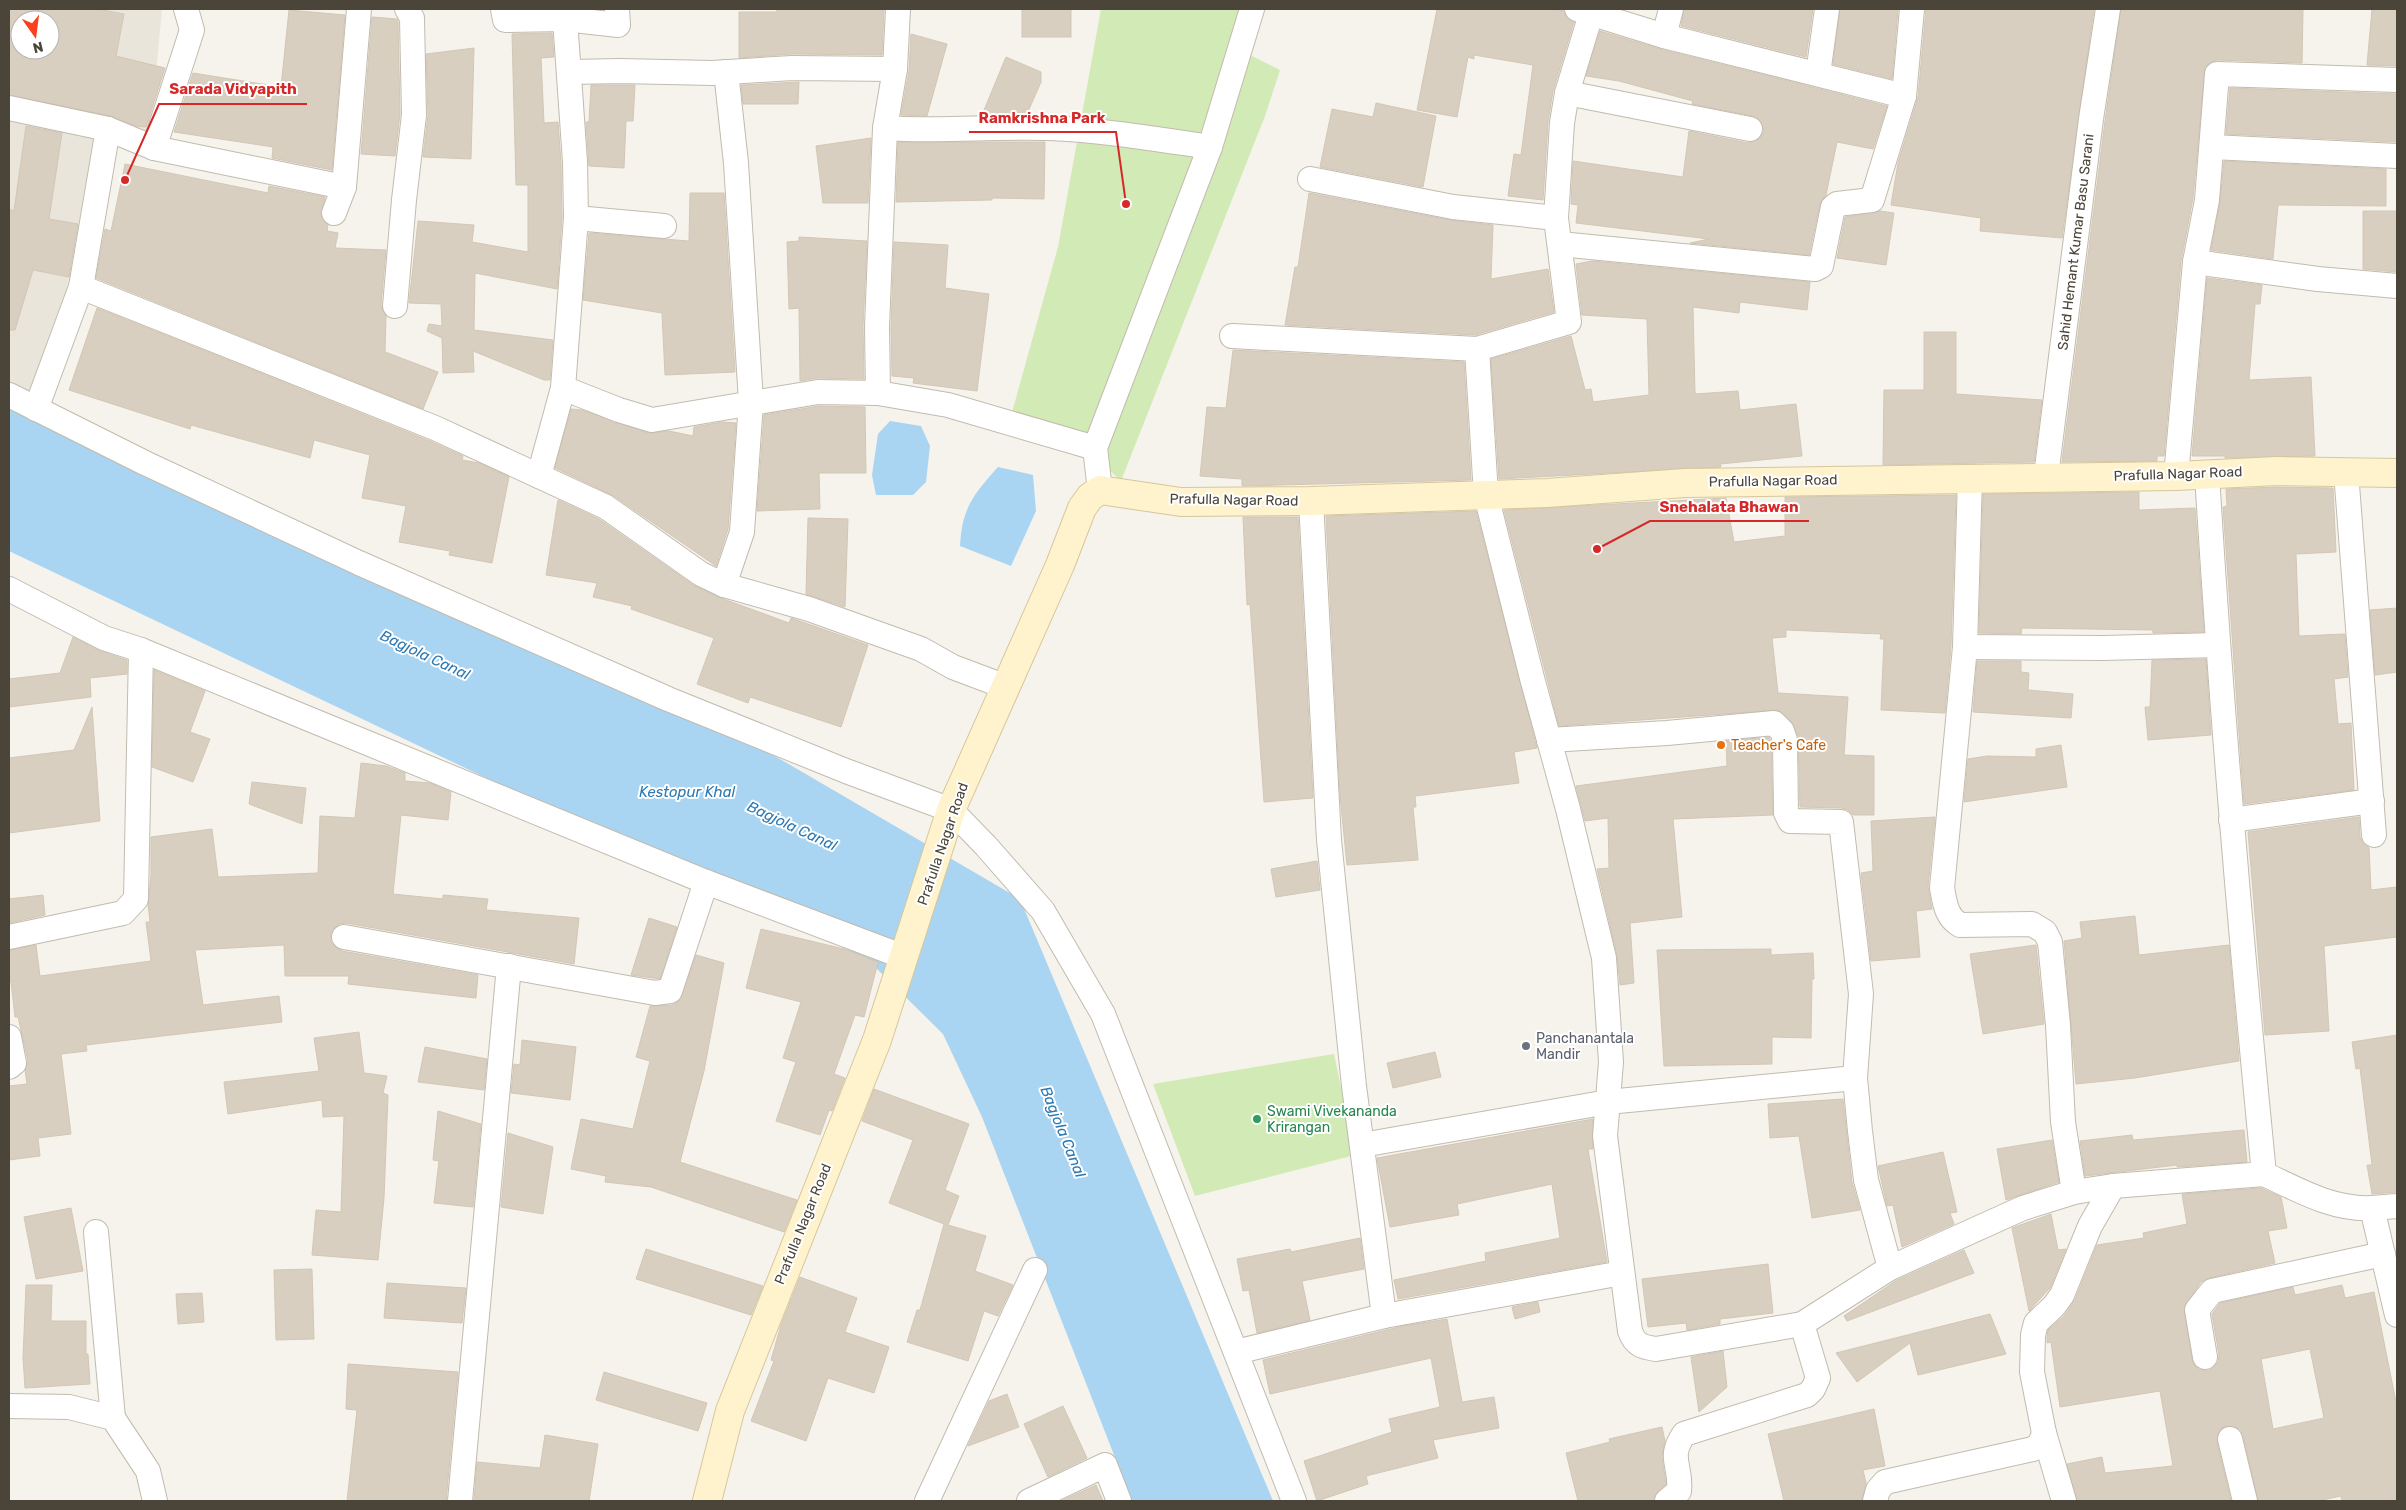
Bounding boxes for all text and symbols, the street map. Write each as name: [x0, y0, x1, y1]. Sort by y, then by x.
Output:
north arrow: [10, 10, 60, 60]
text: N: [31, 38, 45, 57]
callout: Sarada Vidyapith: [159, 74, 307, 104]
text: Sarada Vidyapith: [169, 80, 297, 98]
callout: Ramkrishna Park: [969, 102, 1116, 132]
text: Ramkrishna Park: [979, 109, 1106, 127]
street label: Sahid Hemant Kumar Basu Sarani: [2054, 133, 2098, 351]
street label: Prafulla Nagar Road: [2113, 463, 2243, 485]
street label: Prafulla Nagar Road: [1708, 471, 1838, 491]
street label: Prafulla Nagar Road: [1169, 490, 1299, 510]
callout: Snehalata Bhawan: [1650, 491, 1809, 521]
text: Snehalata Bhawan: [1659, 498, 1799, 516]
water label: Bagjola Canal: [377, 626, 473, 684]
place label: Teacher's Cafe: [1731, 737, 1826, 754]
marker: Teacher's Cafe: [1715, 739, 1727, 751]
street label: Prafulla Nagar Road: [914, 780, 972, 908]
water label: Kestopur Khal: [639, 783, 735, 801]
water label: Bagjola Canal: [744, 797, 840, 855]
place label: Panchanantala Mandir: [1536, 1030, 1634, 1063]
marker: Panchanantala Mandir: [1520, 1040, 1532, 1052]
water label: Bagjola Canal: [1037, 1084, 1090, 1181]
place label: Swami Vivekananda Krirangan: [1267, 1103, 1397, 1136]
marker: Swami Vivekananda Krirangan: [1251, 1113, 1263, 1125]
street label: Prafulla Nagar Road: [771, 1161, 835, 1287]

